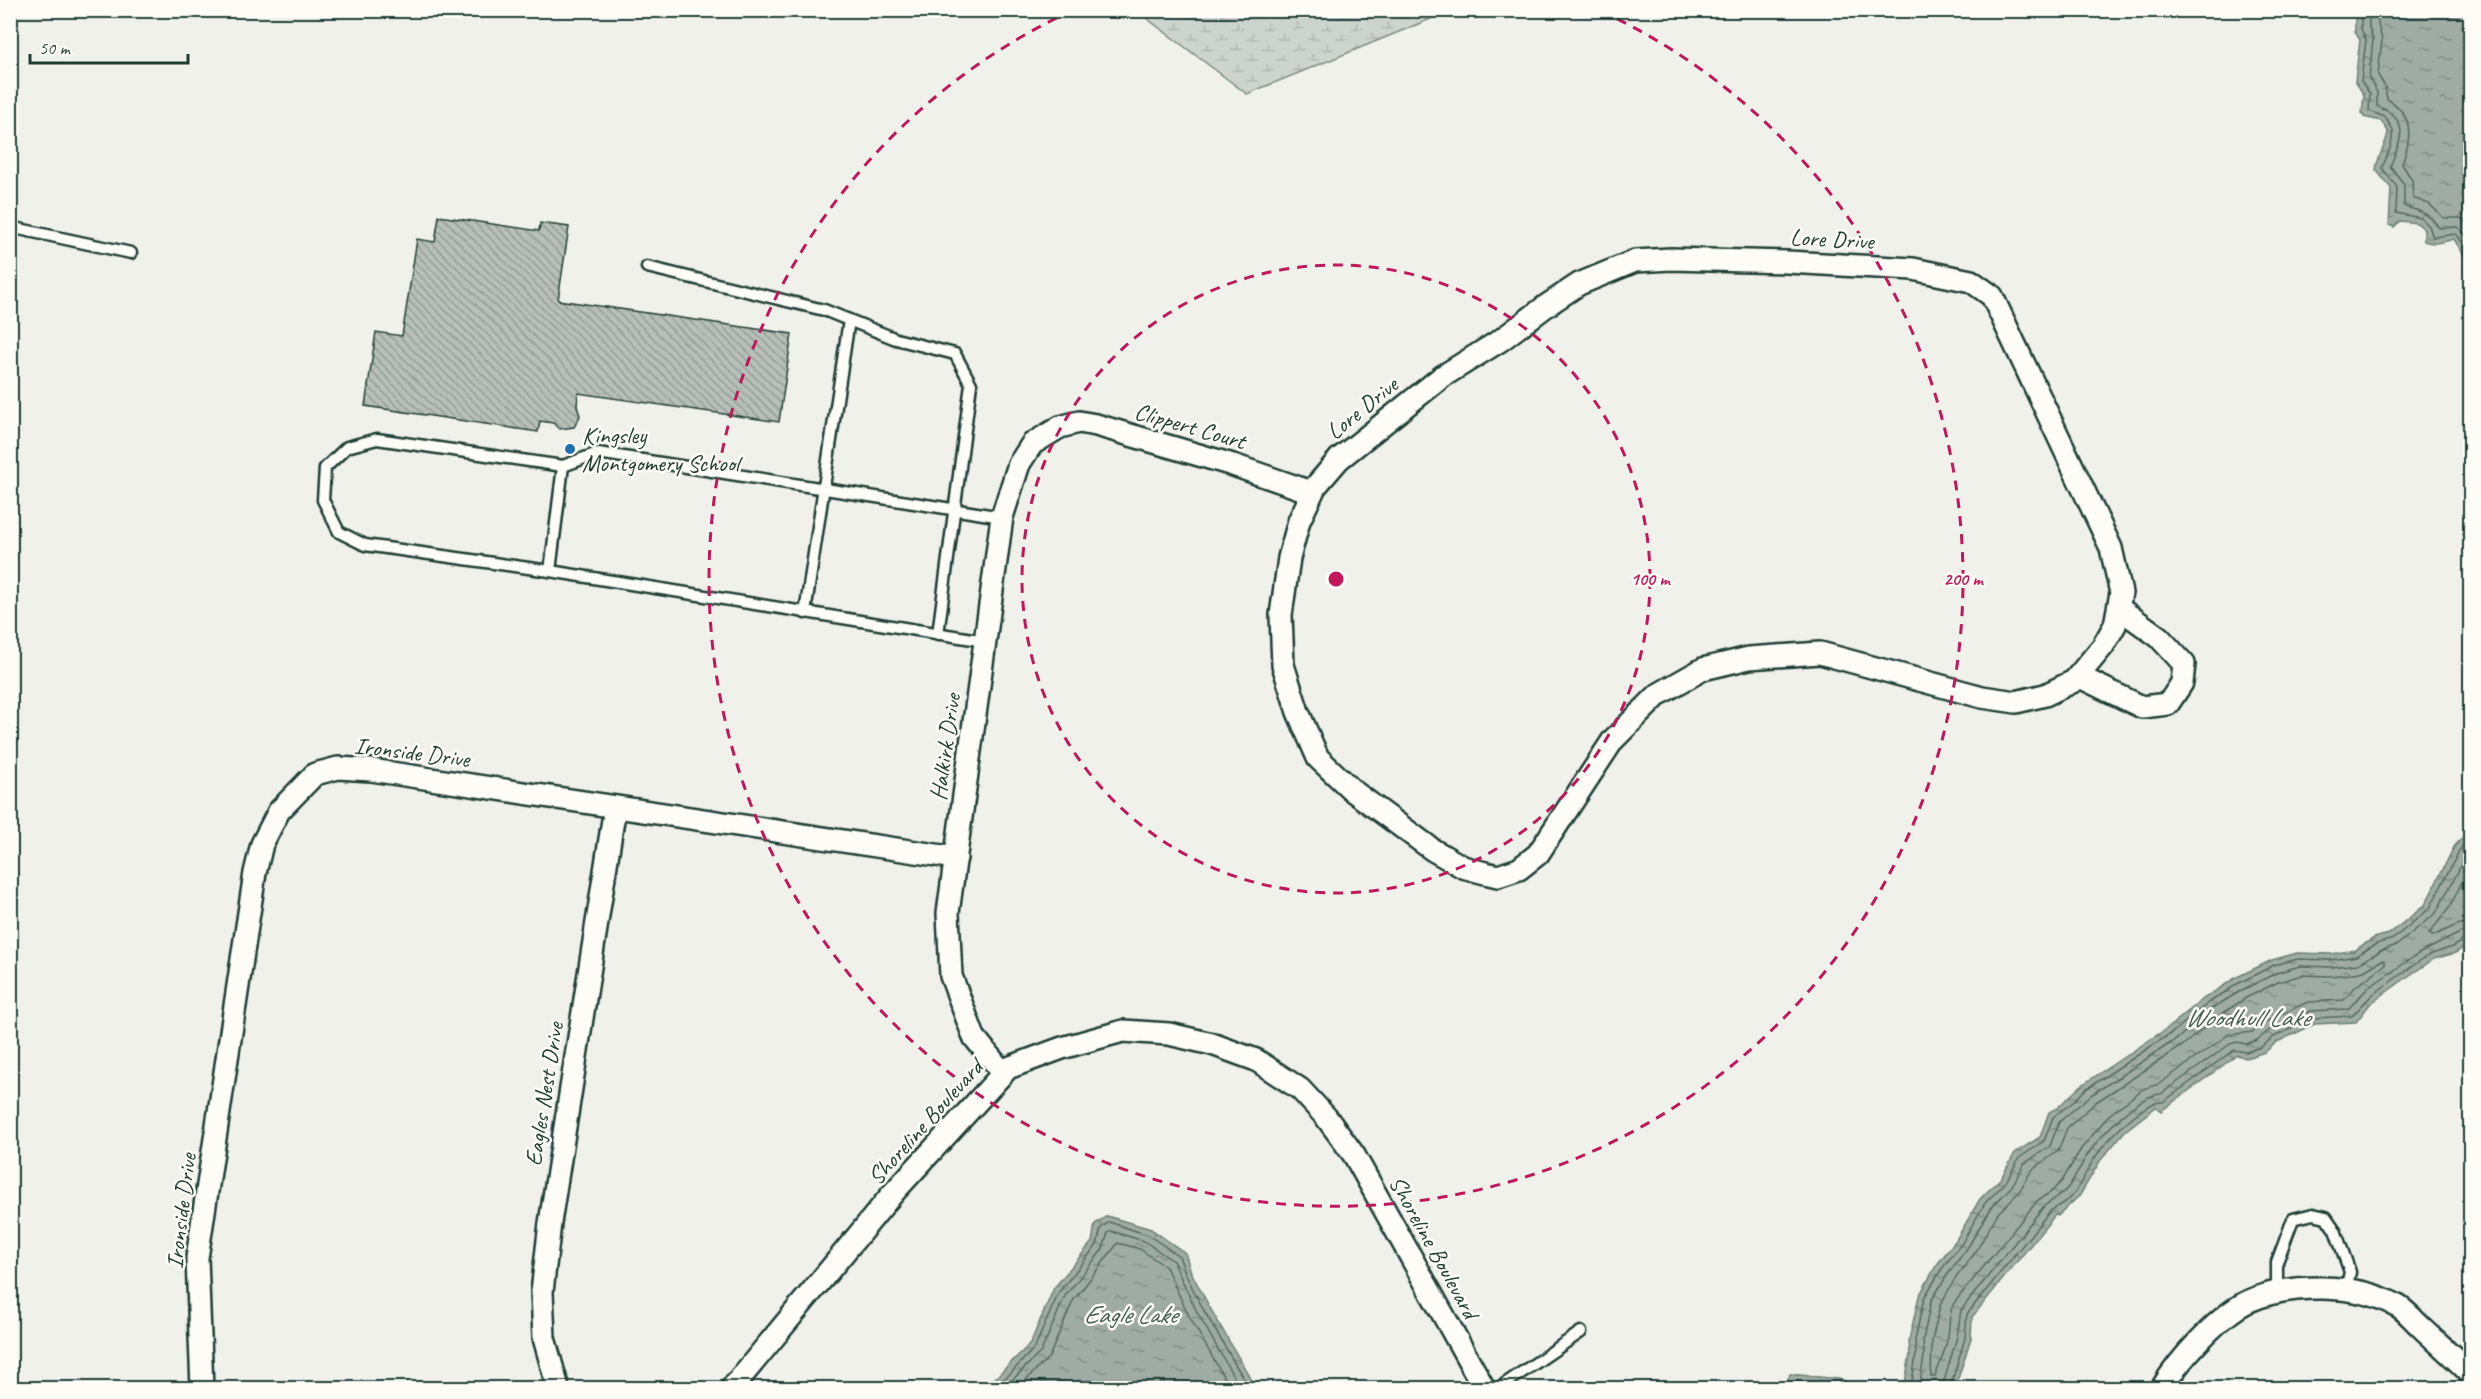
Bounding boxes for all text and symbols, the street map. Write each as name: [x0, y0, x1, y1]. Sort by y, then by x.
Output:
scale bar: [30, 27, 188, 65]
text: 50 m: [39, 37, 72, 59]
street label: Lore Drive: [1789, 222, 1877, 256]
street label: Lore Drive: [1320, 369, 1406, 446]
street label: Clippert Court: [1131, 396, 1251, 457]
place label: Kingsley Montgomery School: [582, 420, 743, 478]
marker: Kingsley Montgomery School: [563, 442, 577, 456]
text: 100 m: [1631, 568, 1671, 590]
text: 200 m: [1944, 568, 1984, 590]
centre of rings: [1326, 569, 1346, 589]
street label: Halkirk Drive: [923, 690, 968, 802]
street label: Ironside Drive: [353, 730, 473, 774]
water label: Woodhull Lake: [2185, 1001, 2313, 1034]
street label: Eagles Nest Drive: [518, 1018, 570, 1168]
street label: Shoreline Boulevard: [861, 1050, 992, 1191]
street label: Ironside Drive: [159, 1150, 203, 1270]
street label: Shoreline Boulevard: [1382, 1170, 1487, 1327]
water label: Eagle Lake: [1083, 1298, 1181, 1331]

